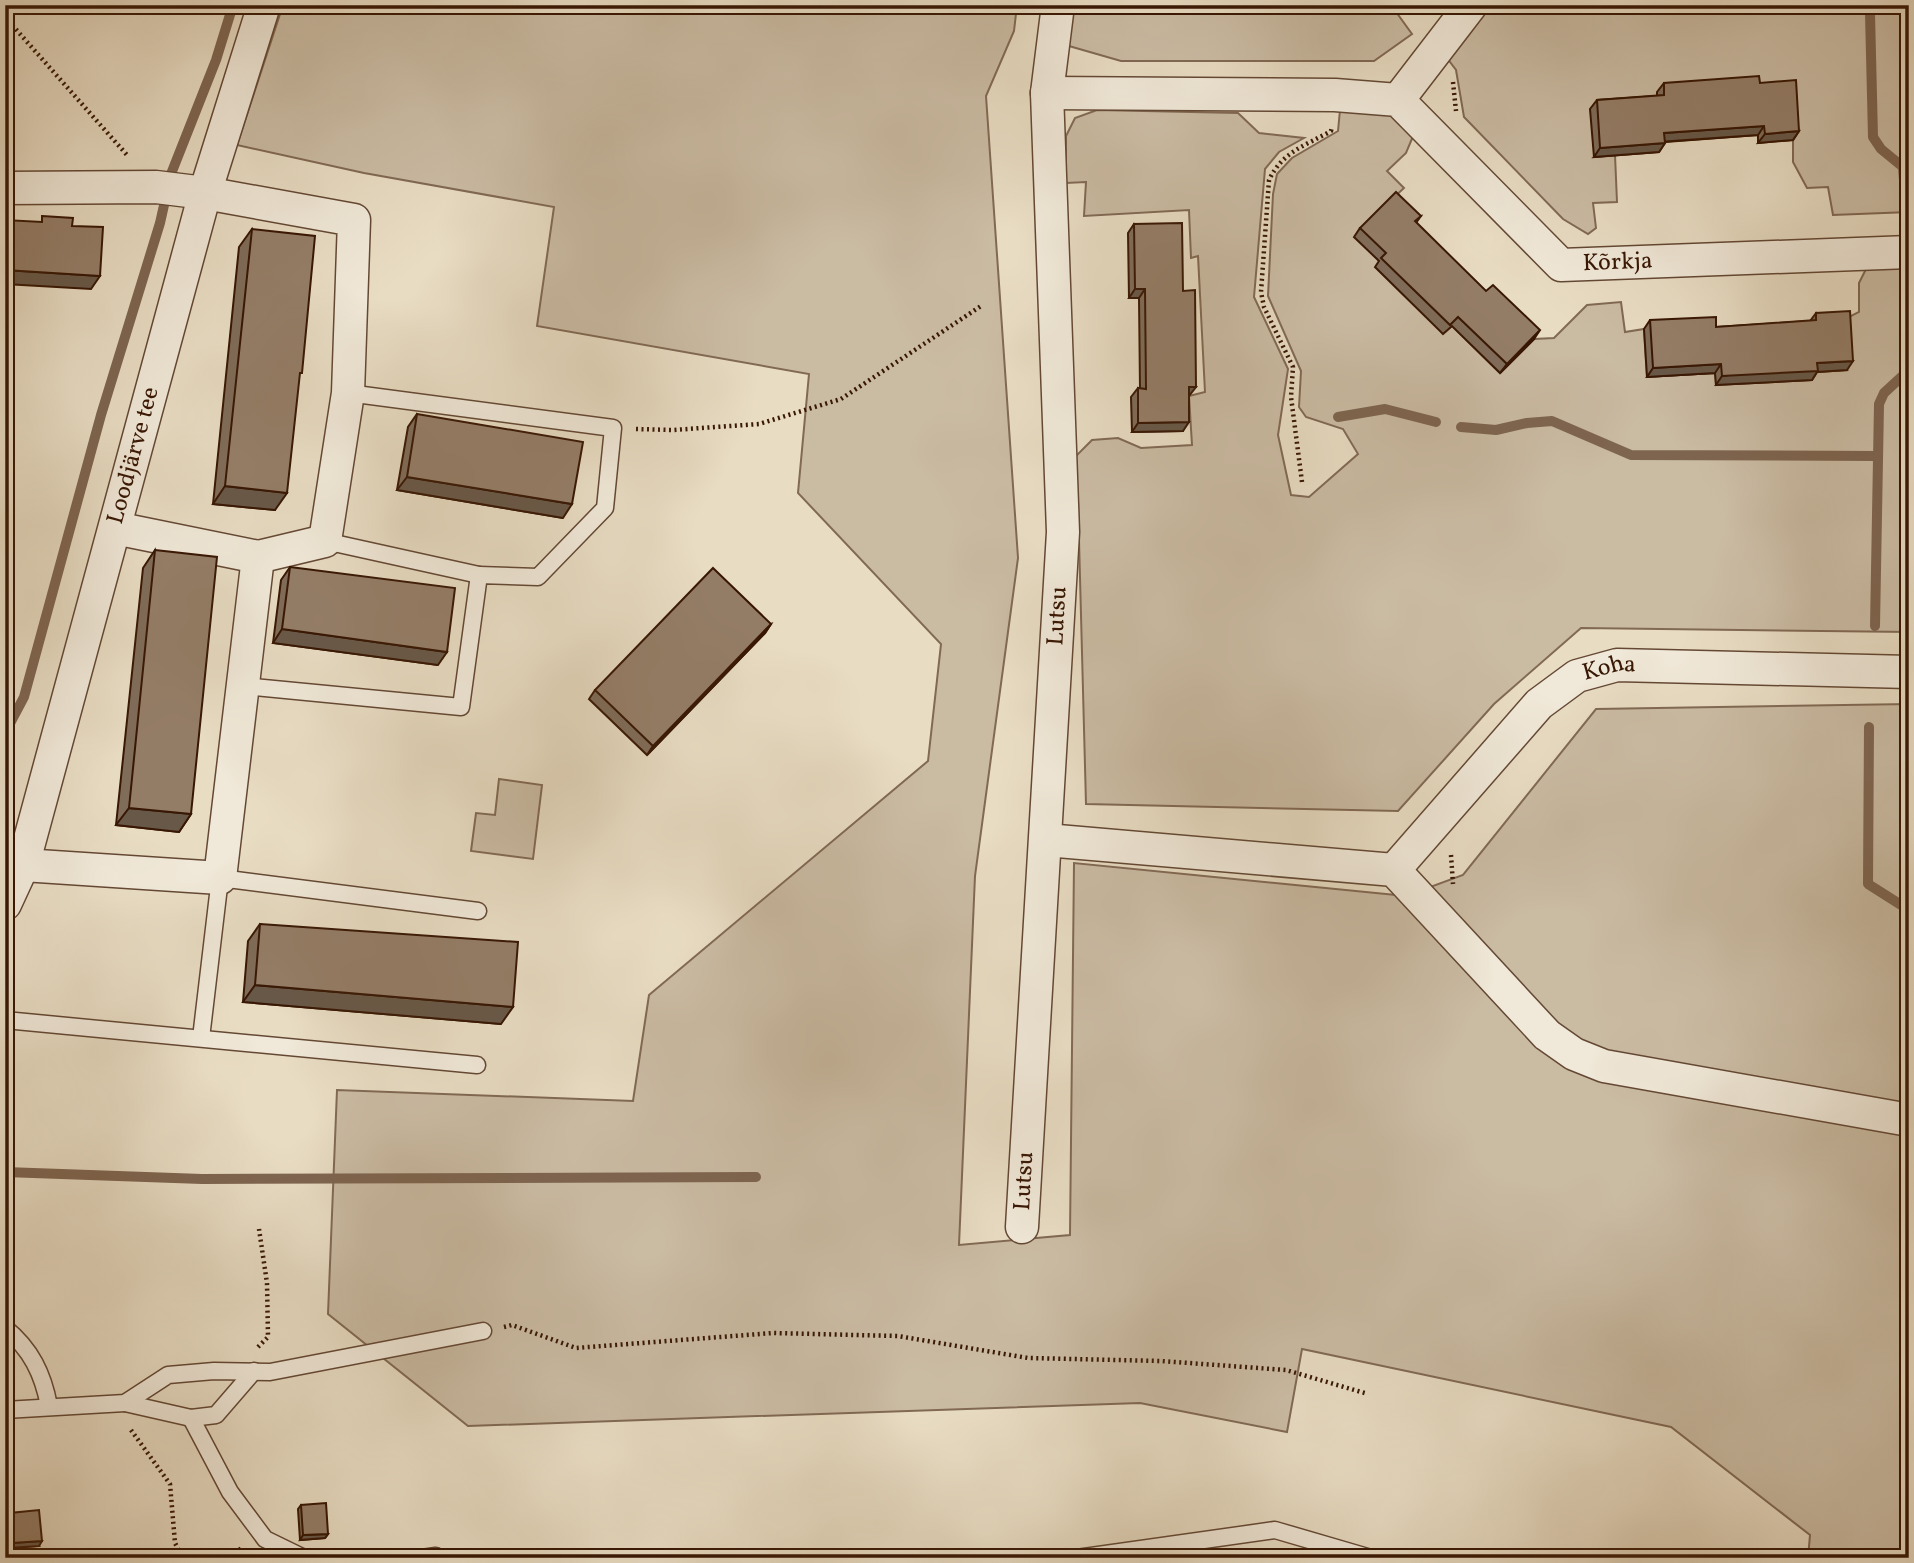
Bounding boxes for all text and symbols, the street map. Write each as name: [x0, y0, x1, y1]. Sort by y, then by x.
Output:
street label: Kõrkja: [1582, 245, 1653, 281]
street label: Loodjärve tee: [99, 383, 169, 528]
street label: Lutsu: [1039, 585, 1077, 647]
street label: Koha: [1579, 647, 1636, 691]
street label: Lutsu: [1006, 1150, 1043, 1212]

